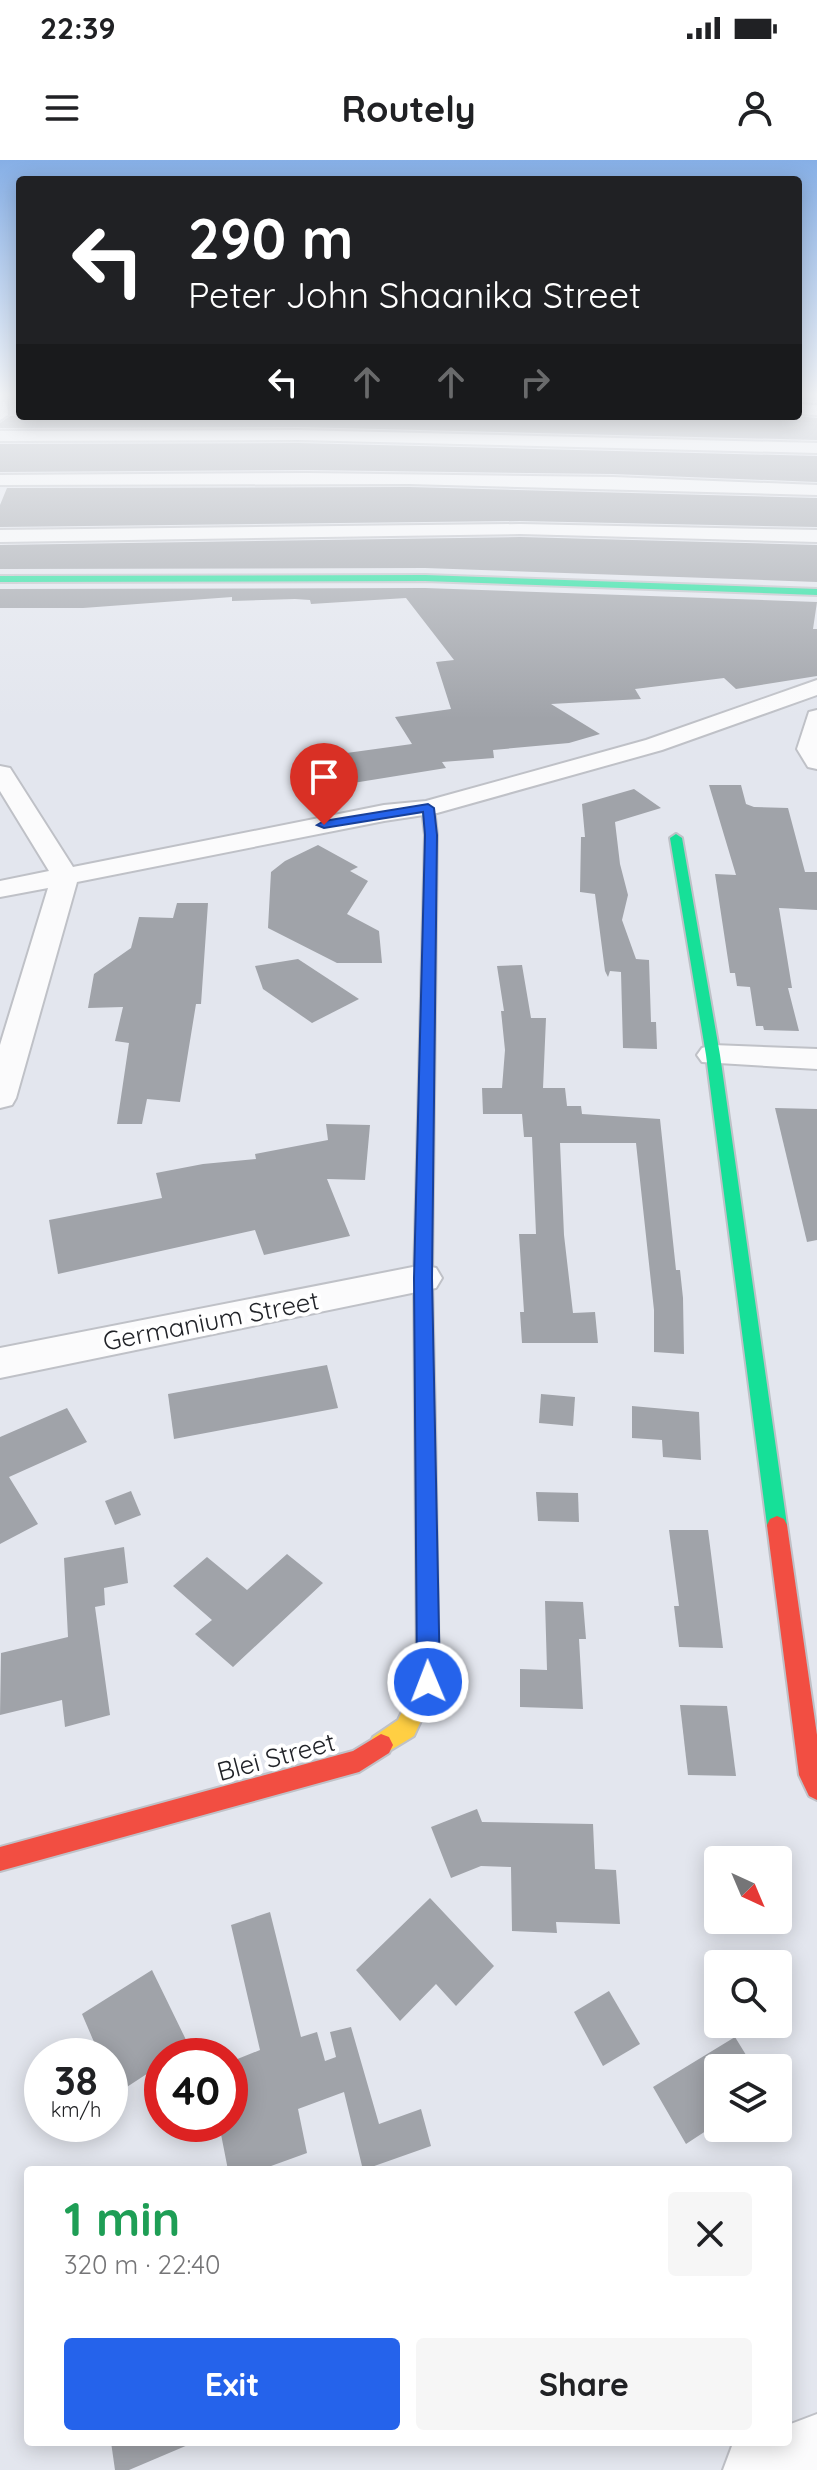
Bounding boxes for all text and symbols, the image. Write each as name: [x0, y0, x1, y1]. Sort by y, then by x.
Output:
text: 22:39: [40, 9, 115, 47]
icon: menu: [40, 86, 84, 130]
text: Routely: [341, 86, 476, 131]
icon: person: [733, 86, 777, 130]
text: 290 m: [188, 203, 353, 273]
icon: left: [56, 208, 160, 312]
text: Peter John Shaanika Street: [188, 272, 641, 317]
icon: left: [261, 360, 305, 404]
icon: ahead: [345, 360, 389, 404]
icon: ahead: [429, 360, 473, 404]
icon: right: [513, 360, 557, 404]
pin: [290, 743, 358, 825]
icon: arrive: [302, 755, 346, 799]
street label: Germanium Street: [100, 1283, 322, 1358]
position arrow: [386, 1640, 470, 1724]
street label: Blei Street: [213, 1725, 339, 1788]
north arrow: [704, 1846, 792, 1934]
map controls: [704, 1846, 792, 2142]
button: search: [704, 1950, 792, 2038]
speed limit sign: 40: [144, 2038, 248, 2142]
button: layers: [704, 2054, 792, 2142]
text: 38: [54, 2055, 98, 2105]
text: km/h: [51, 2097, 101, 2122]
text: 1 min: [64, 2188, 180, 2248]
button: close: [668, 2192, 752, 2276]
text: 320 m · 22:40: [64, 2248, 220, 2281]
button: Exit: [64, 2338, 400, 2430]
button: Share: [416, 2338, 752, 2430]

